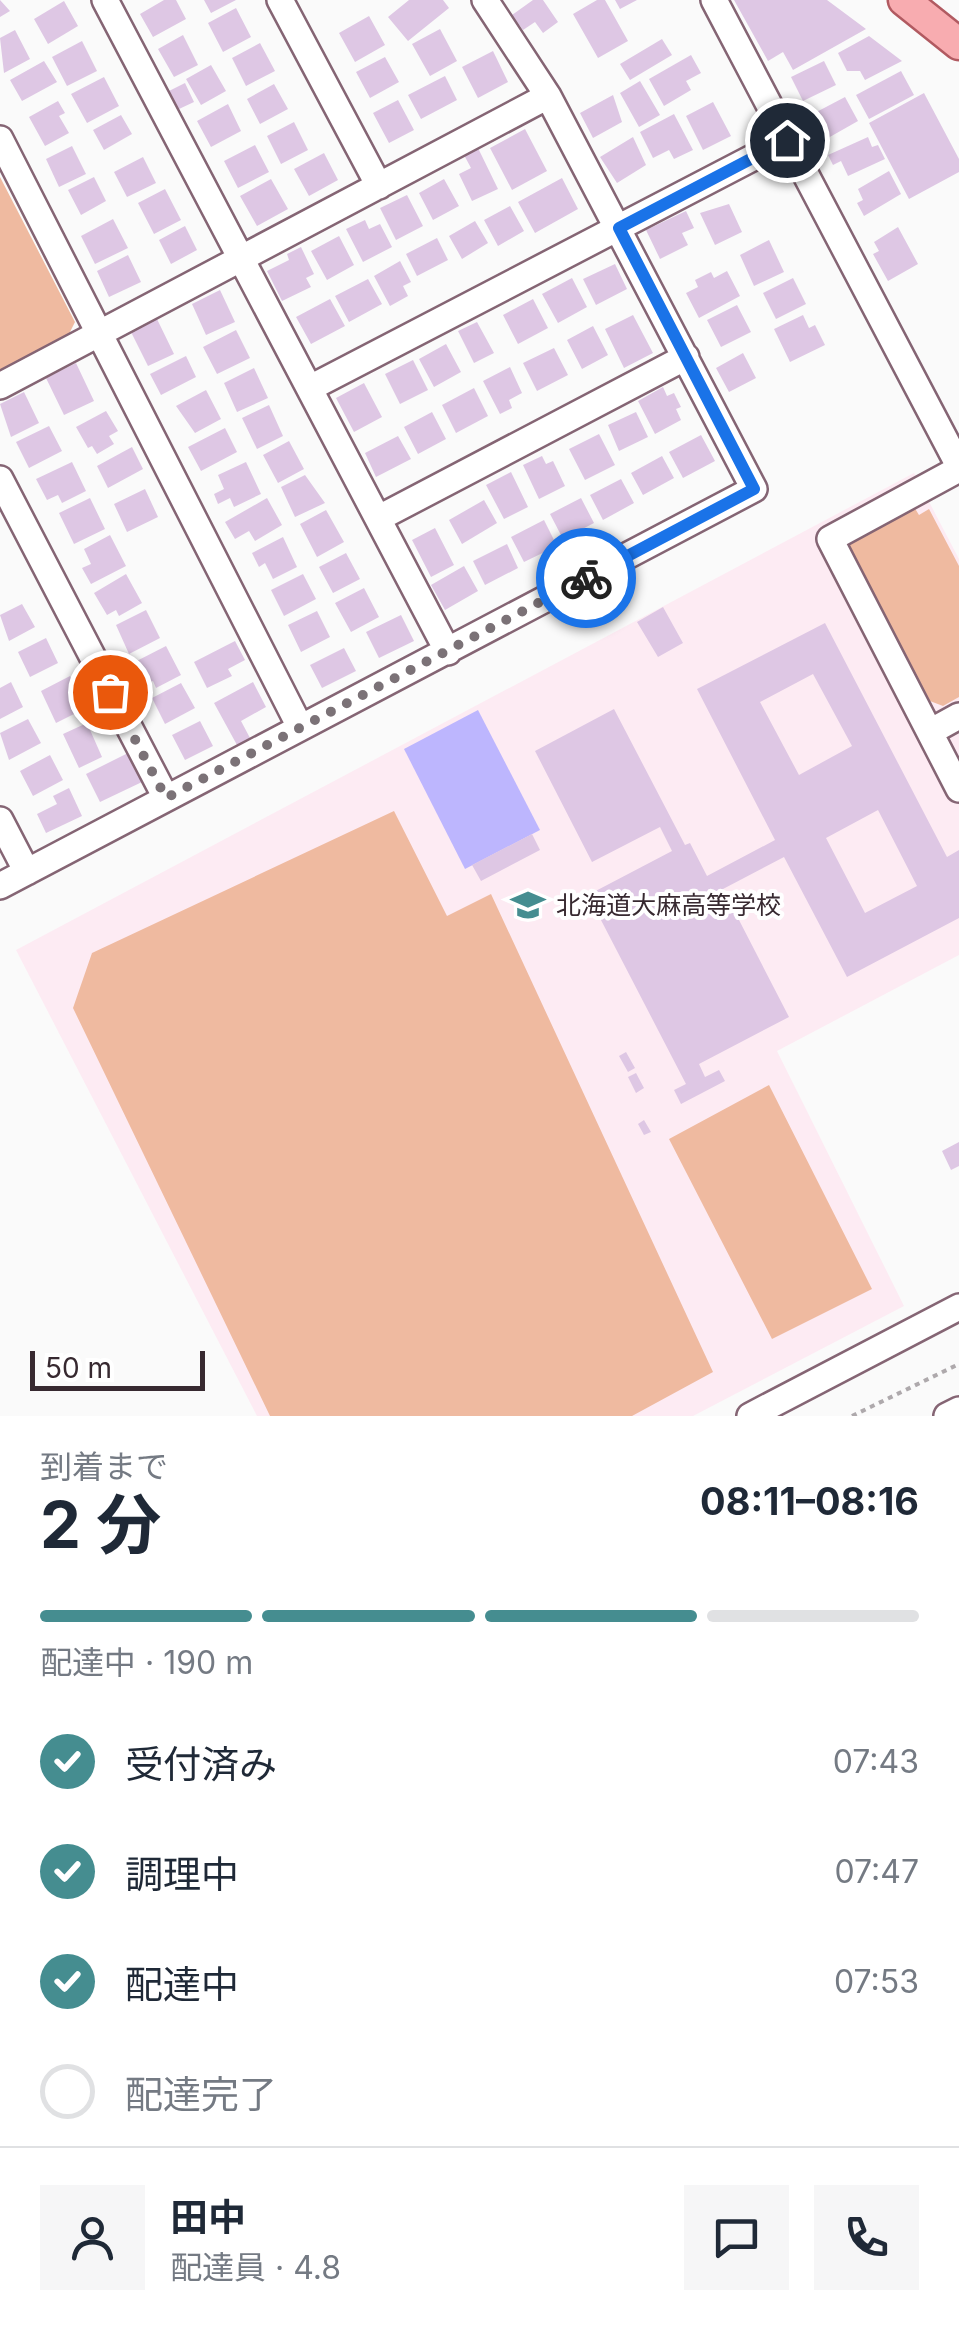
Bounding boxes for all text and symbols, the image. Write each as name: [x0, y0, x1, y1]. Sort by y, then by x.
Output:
pin: [745, 98, 830, 183]
icon: home: [760, 113, 815, 168]
courier: [536, 528, 636, 628]
icon: bike: [559, 551, 614, 606]
pin: [68, 650, 153, 735]
icon: bag: [83, 665, 138, 720]
school or university icon: 北海道大麻高等学校: [509, 886, 547, 924]
place label: 北海道大麻高等学校: [556, 890, 781, 920]
scale bar: [30, 1346, 205, 1390]
text: 50 m: [45, 1351, 112, 1385]
text: 到着まで: [40, 1447, 168, 1486]
text: 08:11–08:16: [700, 1478, 919, 1524]
text: 2 分: [40, 1485, 161, 1564]
text: 配達中 · 190 m: [40, 1643, 253, 1682]
icon: check: [40, 1734, 95, 1789]
text: 受付済み: [125, 1741, 277, 1787]
text: 07:43: [833, 1742, 919, 1781]
icon: check: [40, 1844, 95, 1899]
text: 調理中: [125, 1851, 239, 1897]
text: 07:47: [834, 1852, 919, 1891]
icon: check: [40, 1954, 95, 2009]
text: 配達中: [125, 1961, 239, 2007]
text: 07:53: [834, 1962, 919, 2001]
text: 配達完了: [125, 2071, 277, 2117]
button: person: [40, 2185, 145, 2290]
button: chat: [684, 2185, 789, 2290]
button: phone: [814, 2185, 919, 2290]
text: 田中: [170, 2194, 246, 2240]
text: 配達員 · 4.8: [170, 2248, 341, 2287]

